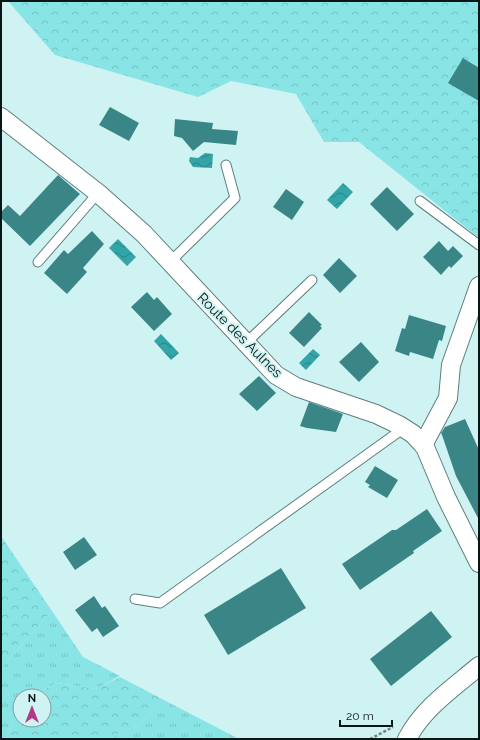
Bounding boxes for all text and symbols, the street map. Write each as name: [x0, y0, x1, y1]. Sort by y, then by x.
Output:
street label: Route des Aulnes: [194, 289, 286, 381]
north arrow: [12, 688, 52, 728]
text: N: [28, 692, 36, 705]
scale bar: [340, 702, 392, 728]
text: 20 m: [346, 709, 374, 723]

